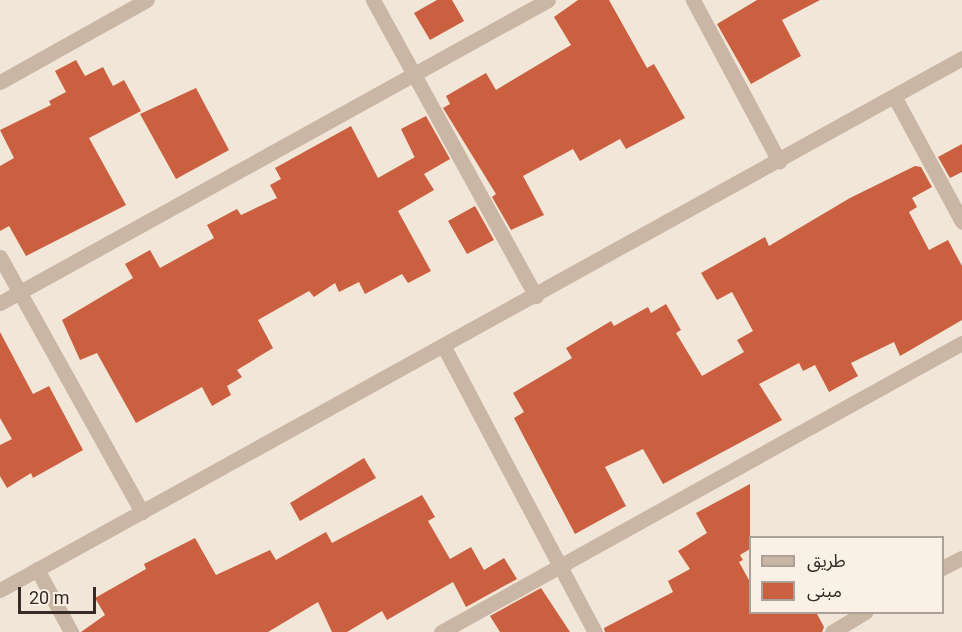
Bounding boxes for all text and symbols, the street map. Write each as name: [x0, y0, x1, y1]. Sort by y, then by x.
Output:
legend: [749, 536, 944, 614]
text: طريق: [807, 550, 846, 571]
scale bar: [21, 575, 99, 613]
text: مبنى: [807, 580, 842, 601]
text: 20 m: [29, 587, 69, 608]

